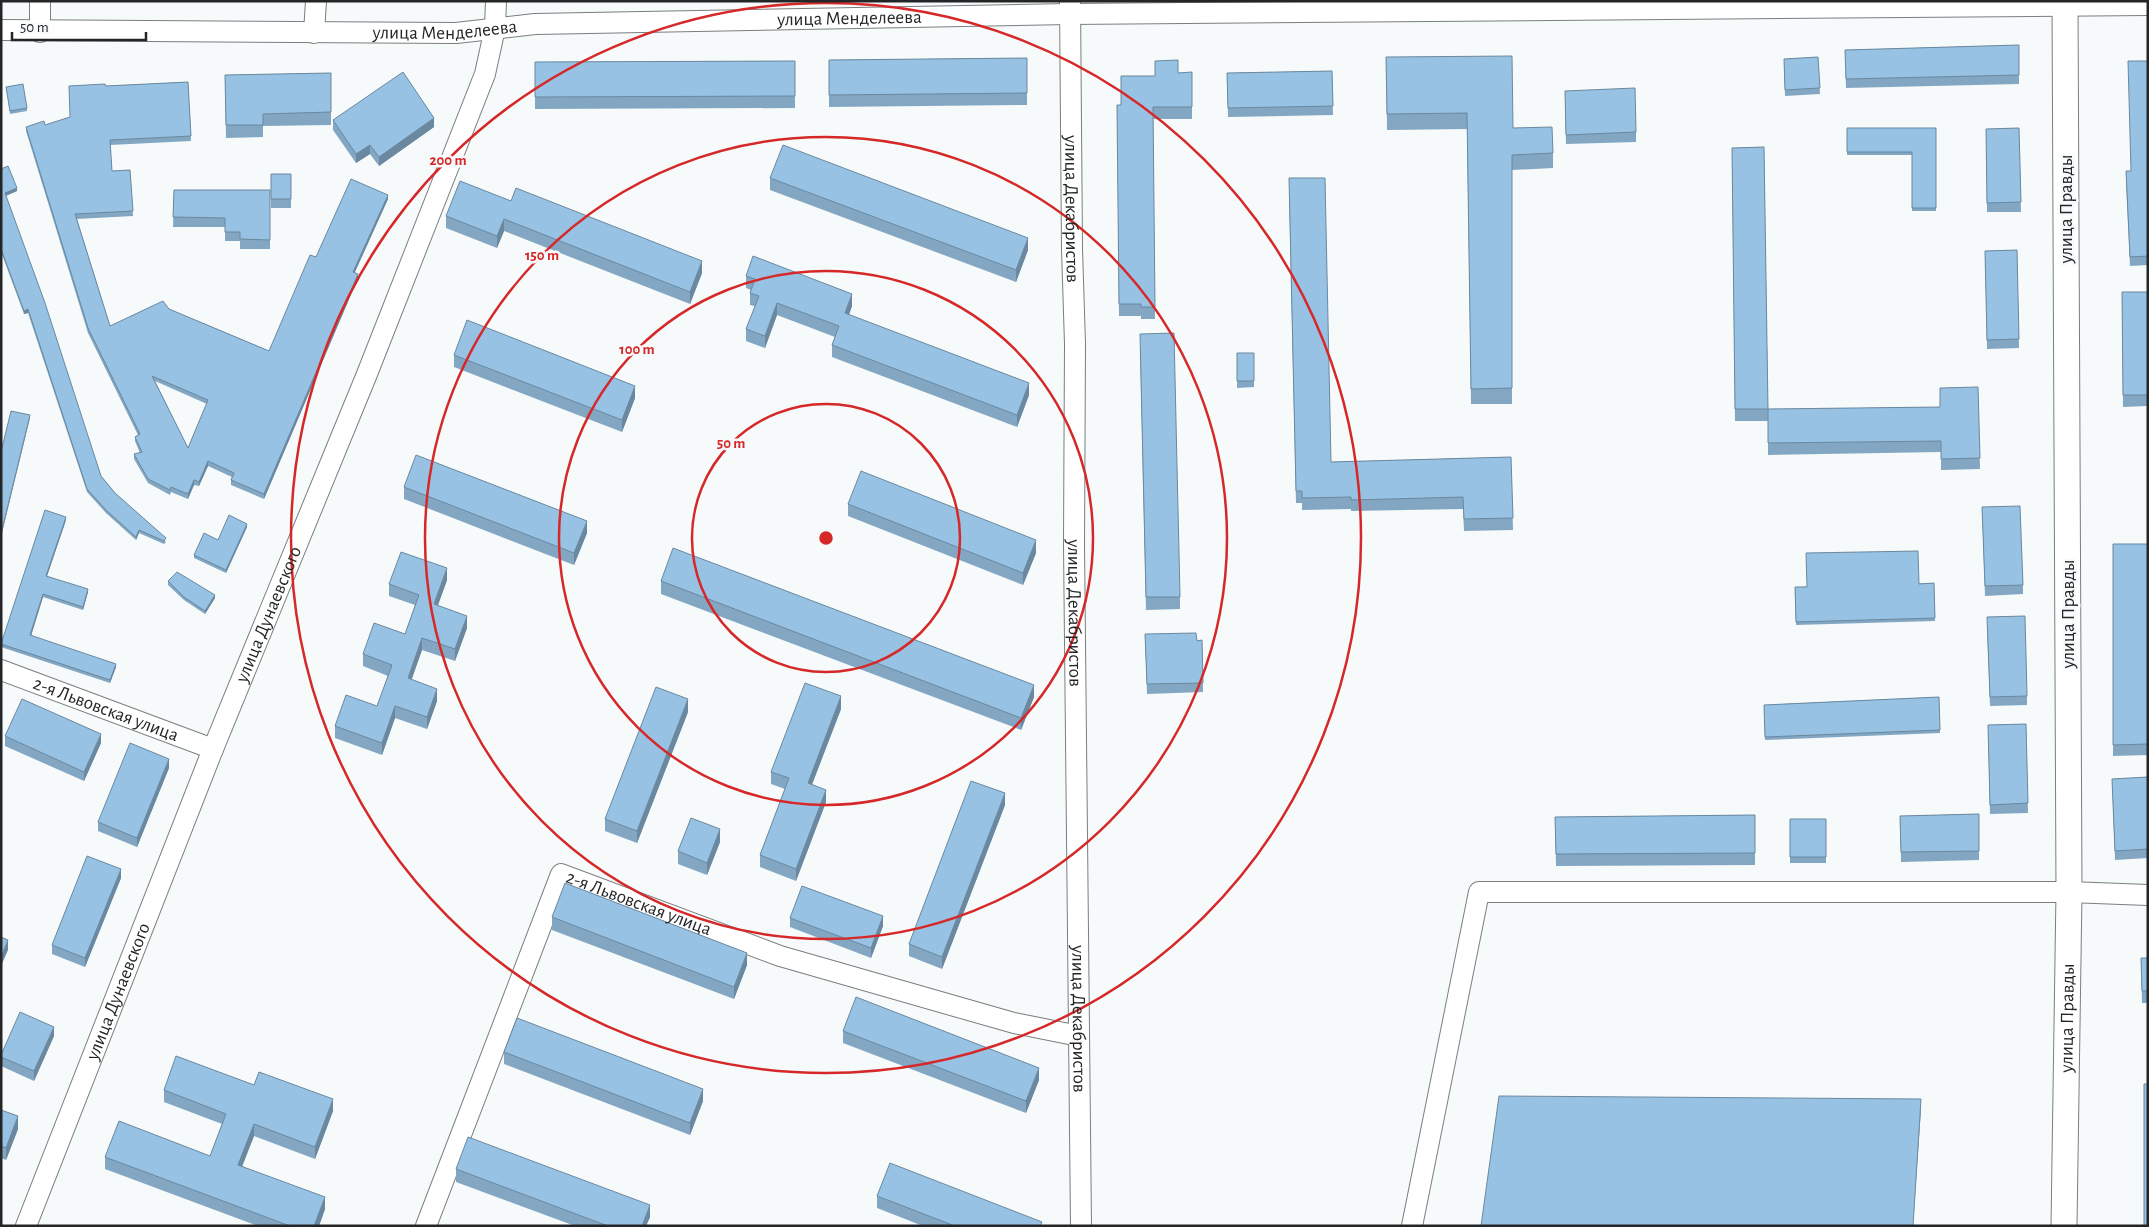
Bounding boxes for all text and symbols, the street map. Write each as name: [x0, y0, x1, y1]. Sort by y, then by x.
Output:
street label: улица Менделеева: [776, 7, 922, 29]
scale bar: [12, 10, 146, 42]
street label: улица Менделеева: [372, 17, 518, 43]
text: 50 m: [20, 20, 49, 35]
street label: улица Декабристов: [1062, 134, 1083, 283]
text: 200 m: [429, 153, 467, 168]
street label: улица Правды: [2057, 154, 2076, 265]
text: 150 m: [525, 248, 559, 263]
text: 100 m: [619, 342, 655, 357]
text: 50 m: [717, 436, 745, 451]
centre of rings: [817, 529, 835, 547]
street label: улица Декабристов: [1064, 538, 1085, 687]
street label: улица Дунаевского: [232, 544, 305, 686]
street label: улица Правды: [2059, 559, 2078, 670]
street label: 2-я Львовская улица: [31, 673, 182, 745]
street label: 2-я Львовская улица: [563, 867, 714, 939]
street label: улица Дунаевского: [82, 920, 153, 1063]
street label: улица Декабристов: [1069, 944, 1089, 1093]
street label: улица Правды: [2057, 963, 2077, 1074]

